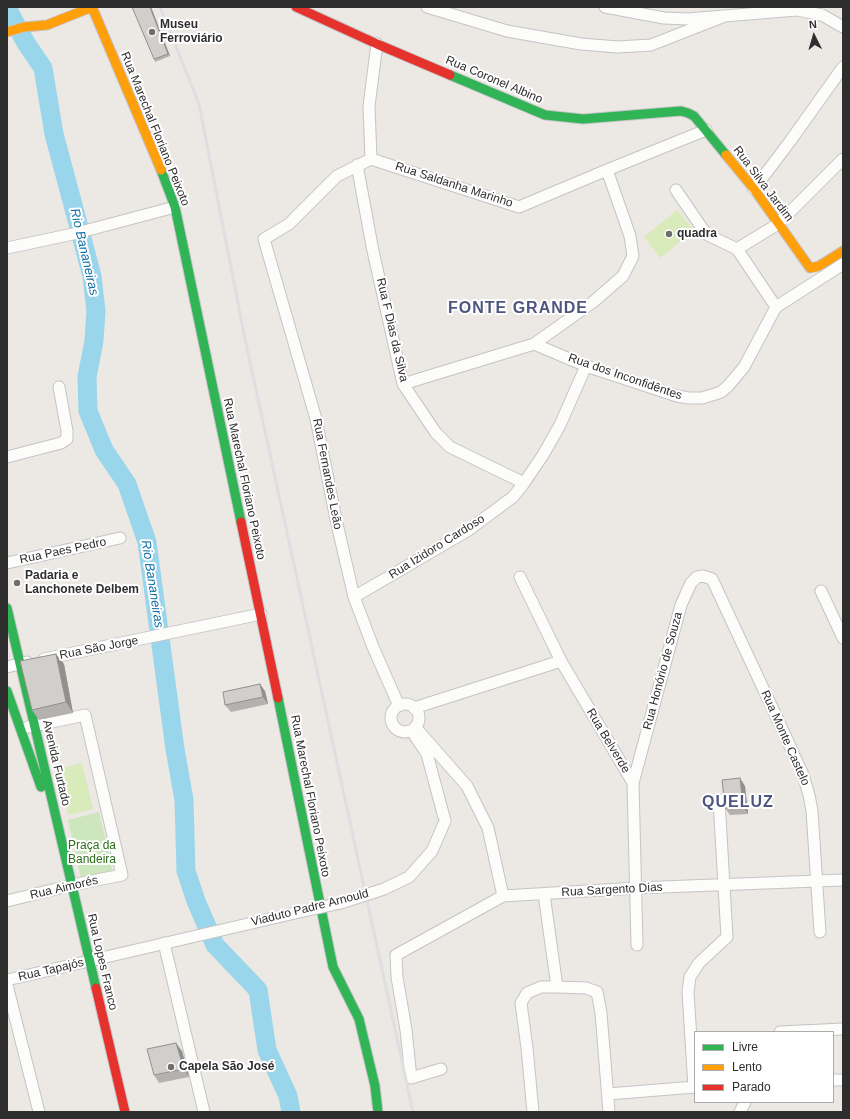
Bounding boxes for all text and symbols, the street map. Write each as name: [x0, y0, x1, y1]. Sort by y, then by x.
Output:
north arrow: [794, 16, 834, 56]
place label: Museu Ferroviário: [160, 18, 223, 46]
text: N: [808, 18, 817, 30]
marker: Museu Ferroviário: [147, 27, 157, 37]
street label: Rua Marechal Floriano Peixoto: [117, 50, 193, 208]
street label: Rua Coronel Albino: [443, 53, 545, 107]
street label: Rua Silva Jardim: [730, 143, 796, 225]
street label: Rua Saldanha Marinho: [393, 159, 515, 211]
water label: Rio Bananeiras: [66, 207, 102, 297]
place label: quadra: [677, 227, 717, 241]
marker: quadra: [664, 229, 674, 239]
street label: Rua F Dias da Silva: [373, 277, 411, 383]
district label: FONTE GRANDE: [448, 299, 588, 319]
street label: Rua dos Inconfidêntes: [566, 351, 684, 403]
street label: Rua Marechal Floriano Peixoto: [220, 397, 268, 561]
street label: Rua Fernandes Leão: [309, 417, 345, 531]
street label: Rua Izidoro Cardoso: [387, 512, 487, 582]
street label: Rua Paes Pedro: [18, 535, 108, 567]
water label: Rio Bananeiras: [137, 539, 167, 629]
place label: Padaria e Lanchonete Delbem: [25, 569, 139, 597]
marker: Padaria e Lanchonete Delbem: [12, 578, 22, 588]
street label: Rua Honório de Souza: [640, 610, 686, 732]
street label: Rua São Jorge: [58, 633, 140, 663]
street label: Rua Monte Castelo: [758, 688, 812, 788]
street label: Rua Belverde: [583, 706, 633, 776]
street label: Rua Marechal Floriano Peixoto: [287, 714, 333, 878]
street label: Avenida Furtado: [39, 719, 73, 807]
district label: QUELUZ: [702, 793, 774, 813]
park label: Praça da Bandeira: [68, 839, 116, 867]
street label: Rua Aimorés: [29, 873, 99, 903]
street label: Rua Sargento Dias: [561, 880, 663, 900]
street label: Viaduto Padre Arnould: [250, 886, 370, 930]
street label: Rua Lopes Franco: [84, 912, 120, 1012]
street label: Rua Tapajós: [17, 955, 85, 985]
legend: [694, 1031, 834, 1103]
text: Livre: [732, 1040, 758, 1054]
place label: Capela São José: [179, 1060, 274, 1074]
text: Lento: [732, 1060, 762, 1074]
marker: Capela São José: [166, 1062, 176, 1072]
text: Parado: [732, 1080, 771, 1094]

